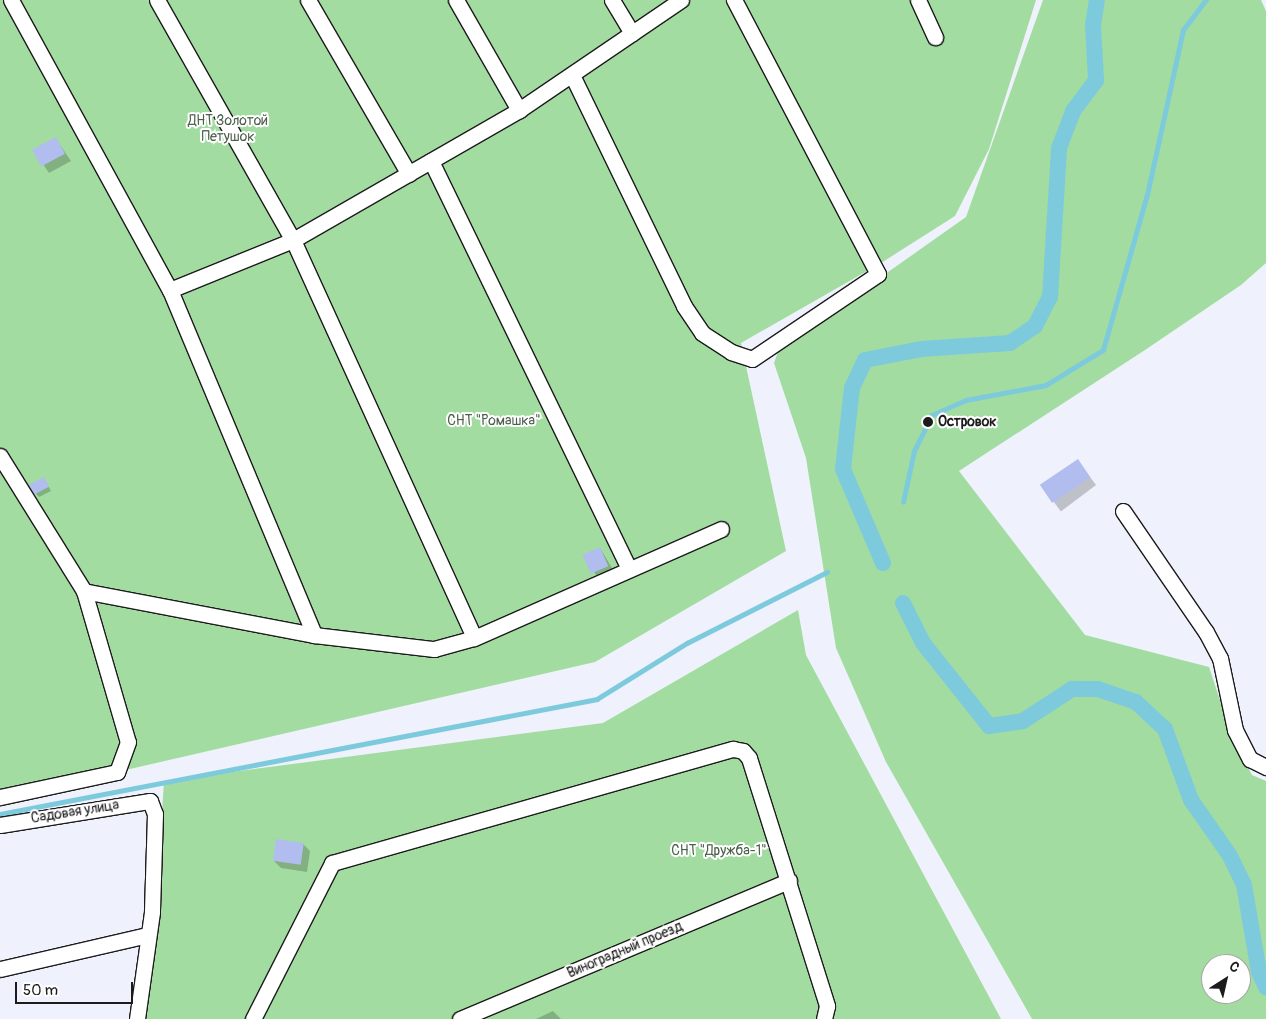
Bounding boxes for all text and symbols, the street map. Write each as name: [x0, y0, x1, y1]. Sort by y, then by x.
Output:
park label: ДНТ Золотой Петушок: [188, 113, 268, 146]
park label: СНТ "Ромашка": [447, 413, 541, 429]
place label: Островок: [938, 414, 996, 430]
marker: Островок: [922, 416, 934, 428]
street label: Садовая улица: [30, 797, 120, 827]
park label: СНТ "Дружба-1": [671, 843, 767, 859]
street label: Виноградный проезд: [565, 918, 685, 982]
north arrow: [1201, 954, 1251, 1004]
text: С: [1226, 958, 1243, 977]
scale bar: [18, 972, 135, 1004]
text: 50 m: [23, 981, 58, 1000]

